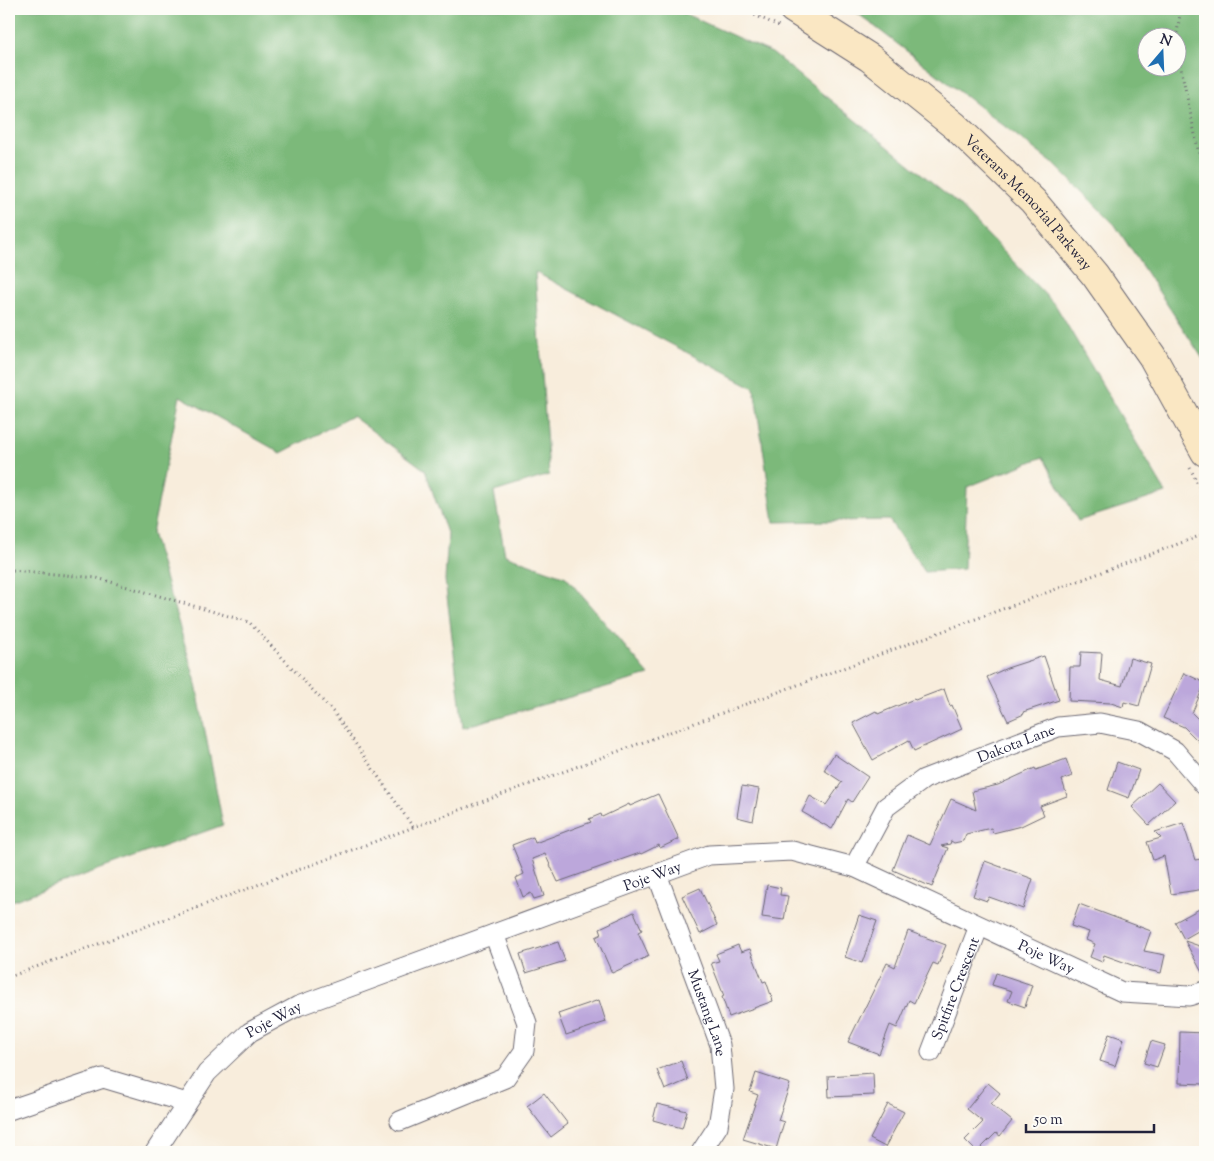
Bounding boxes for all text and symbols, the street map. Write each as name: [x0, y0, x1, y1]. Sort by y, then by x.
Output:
north arrow: [1136, 28, 1186, 78]
text: N: [1157, 30, 1174, 53]
street label: Veterans Memorial Parkway: [958, 131, 1096, 276]
street label: Dakota Lane: [975, 720, 1059, 769]
street label: Poje Way: [621, 857, 685, 898]
street label: Spitfire Crescent: [927, 934, 986, 1044]
street label: Poje Way: [1014, 936, 1078, 981]
street label: Mustang Lane: [681, 967, 730, 1057]
street label: Poje Way: [243, 997, 306, 1044]
scale bar: [1026, 1101, 1154, 1133]
text: 50 m: [1033, 1110, 1063, 1131]

